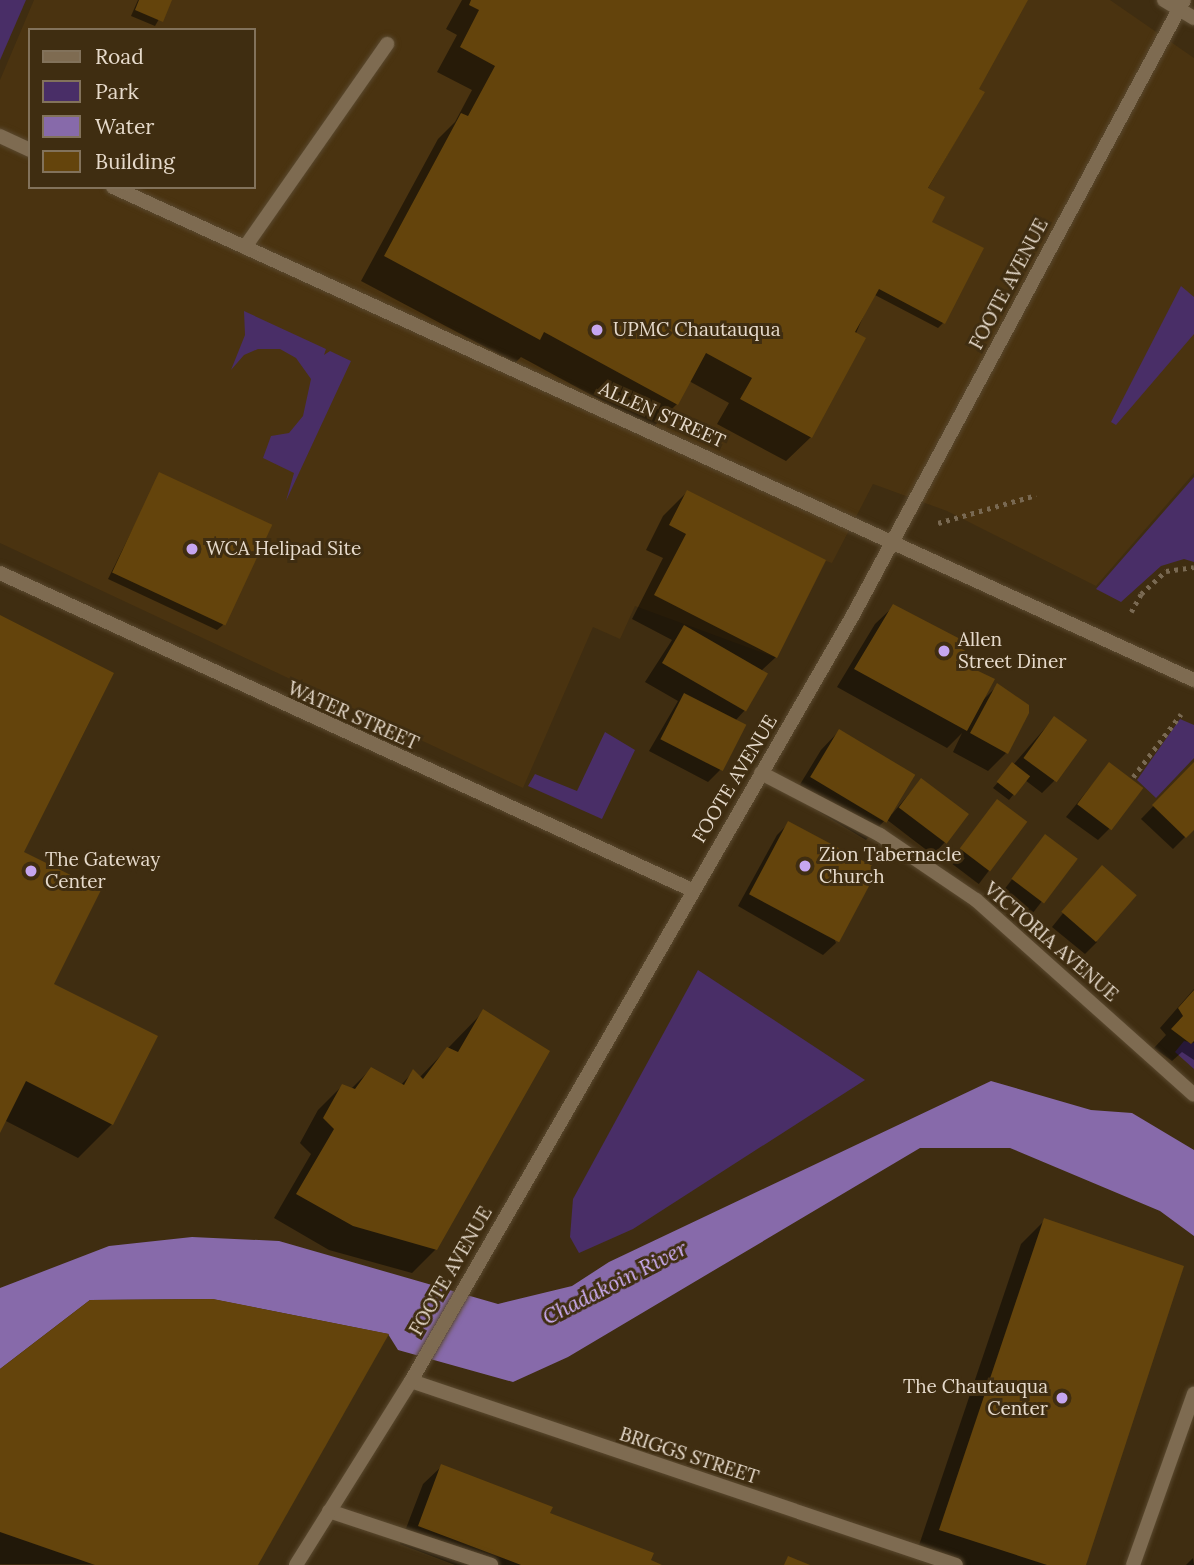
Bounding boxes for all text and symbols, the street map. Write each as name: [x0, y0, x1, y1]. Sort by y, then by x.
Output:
legend: [28, 28, 256, 189]
text: Road: [95, 43, 144, 70]
text: Park: [95, 78, 139, 105]
text: Water: [95, 113, 154, 140]
text: Building: [95, 148, 175, 175]
street label: FOOTE AVENUE: [965, 215, 1053, 353]
place label: UPMC Chautauqua: [613, 319, 780, 341]
marker: UPMC Chautauqua: [587, 320, 607, 340]
street label: ALLEN STREET: [595, 377, 729, 453]
place label: WCA Helipad Site: [206, 538, 361, 560]
marker: WCA Helipad Site: [184, 541, 200, 557]
place label: Allen Street Diner: [958, 629, 1066, 673]
marker: Allen Street Diner: [936, 643, 952, 659]
street label: WATER STREET: [284, 677, 422, 755]
street label: FOOTE AVENUE: [688, 711, 782, 847]
place label: Zion Tabernacle Church: [819, 844, 961, 888]
place label: The Gateway Center: [45, 849, 160, 893]
marker: Zion Tabernacle Church: [797, 858, 813, 874]
marker: The Gateway Center: [23, 863, 39, 879]
street label: VICTORIA AVENUE: [979, 878, 1123, 1006]
street label: FOOTE AVENUE: [405, 1202, 497, 1340]
water label: Chadakoin River: [539, 1236, 691, 1330]
place label: The Chautauqua Center: [903, 1376, 1048, 1420]
marker: The Chautauqua Center: [1054, 1390, 1070, 1406]
street label: BRIGGS STREET: [617, 1423, 761, 1489]

